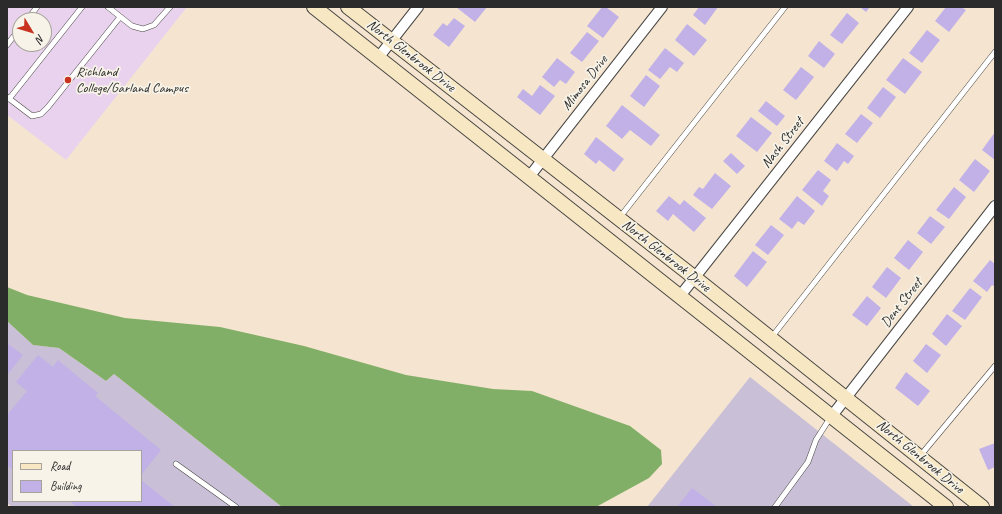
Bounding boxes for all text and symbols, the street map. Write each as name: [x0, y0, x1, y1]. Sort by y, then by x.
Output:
north arrow: [12, 12, 52, 52]
street label: North Glenbrook Drive: [363, 16, 459, 96]
text: N: [33, 32, 48, 46]
street label: Mimosa Drive: [558, 52, 612, 114]
place label: Richland College/Garland Campus: [76, 64, 188, 96]
marker: Richland College/Garland Campus: [63, 75, 73, 85]
street label: Nash Street: [758, 114, 808, 172]
street label: North Glenbrook Drive: [618, 216, 714, 296]
street label: Dent Street: [878, 275, 926, 331]
street label: North Glenbrook Drive: [873, 417, 967, 497]
legend: [12, 450, 142, 502]
text: Road: [50, 458, 70, 474]
text: Building: [50, 478, 82, 494]

